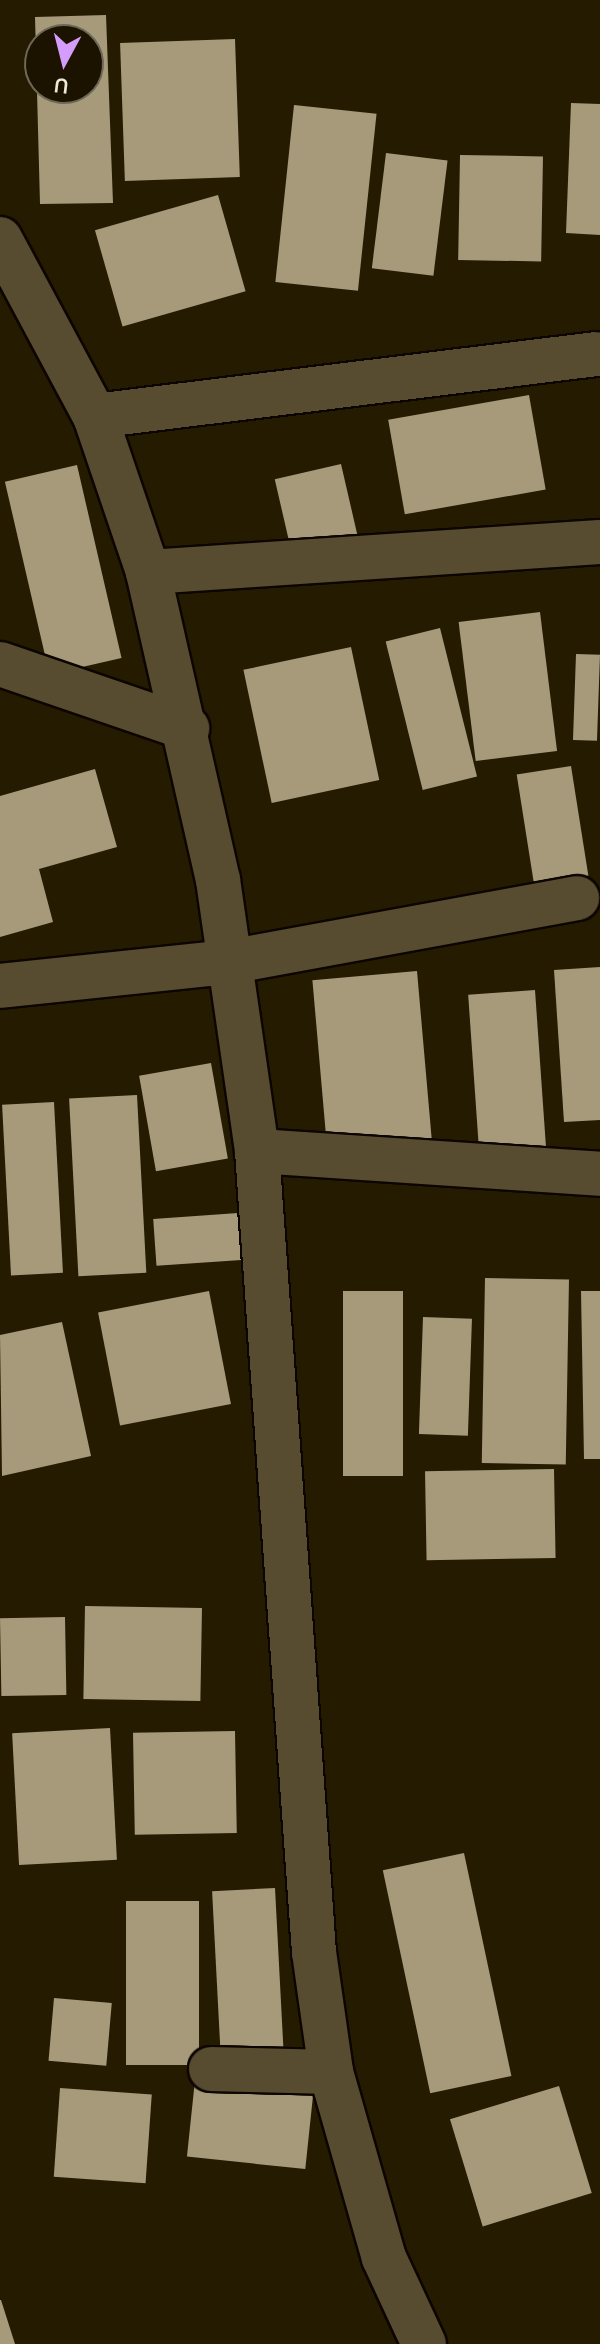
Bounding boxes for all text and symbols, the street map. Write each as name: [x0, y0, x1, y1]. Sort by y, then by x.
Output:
north arrow: [24, 24, 104, 104]
text: U: [52, 72, 70, 100]

